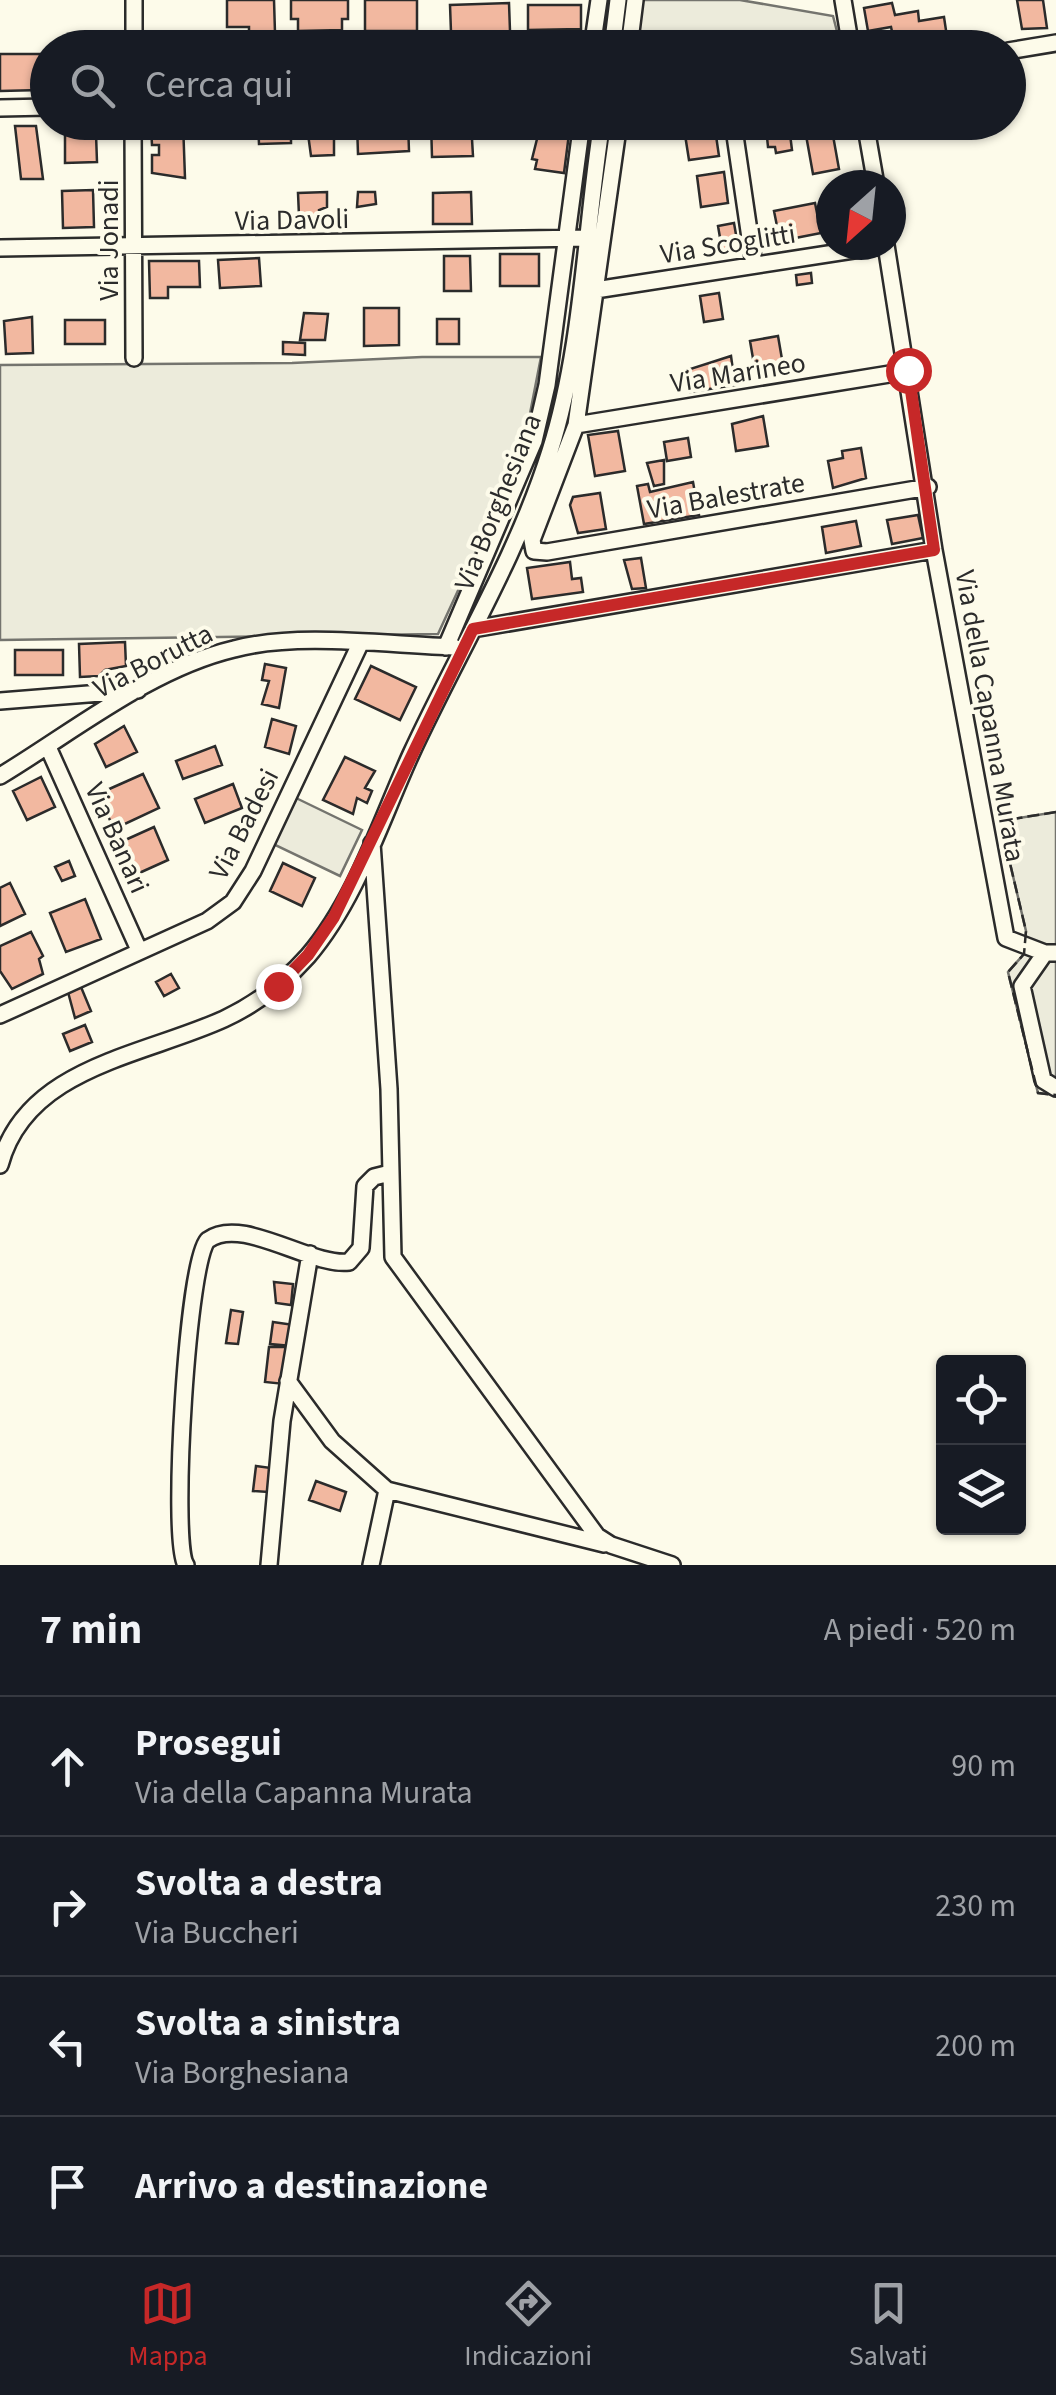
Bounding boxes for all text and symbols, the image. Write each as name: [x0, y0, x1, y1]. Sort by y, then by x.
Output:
search box: [30, 30, 1026, 140]
icon: search: [65, 58, 120, 113]
text: Cerca qui: [145, 58, 293, 112]
north arrow: [816, 170, 906, 260]
street label: Via Jonadi: [89, 179, 129, 301]
street label: Via Davoli: [234, 199, 350, 241]
street label: Via Scoglitti: [657, 214, 799, 274]
street label: Via Marineo: [667, 343, 809, 403]
route start: [886, 348, 932, 394]
street label: Via Borghesiana: [444, 408, 552, 596]
street label: Via Balestrate: [644, 462, 808, 530]
street label: Via della Capanna Murata: [945, 567, 1035, 865]
street label: Via Borutta: [86, 614, 220, 708]
street label: Via Badesi: [199, 762, 289, 886]
street label: Via Banari: [75, 776, 159, 900]
route end: [256, 964, 302, 1010]
map controls: [936, 1355, 1026, 1535]
button: locate: [936, 1355, 1026, 1445]
button: layers: [936, 1445, 1026, 1535]
text: 7 min: [40, 1600, 142, 1660]
text: A piedi · 520 m: [824, 1607, 1016, 1653]
text: Prosegui: [135, 1716, 282, 1770]
icon: ahead: [40, 1739, 95, 1794]
text: 90 m: [951, 1743, 1016, 1789]
text: Via della Capanna Murata: [135, 1770, 473, 1816]
text: Svolta a destra: [135, 1856, 383, 1910]
icon: right: [40, 1879, 95, 1934]
text: 230 m: [935, 1883, 1016, 1929]
text: Via Buccheri: [135, 1910, 299, 1956]
text: Svolta a sinistra: [135, 1996, 401, 2050]
icon: left: [40, 2019, 95, 2074]
text: 200 m: [935, 2023, 1016, 2069]
text: Via Borghesiana: [135, 2050, 349, 2096]
icon: arrive: [40, 2159, 95, 2214]
text: Arrivo a destinazione: [135, 2159, 488, 2213]
tab: Mappa: [128, 2276, 208, 2376]
tab: Indicazioni: [464, 2276, 592, 2376]
tab: Salvati: [849, 2276, 928, 2376]

